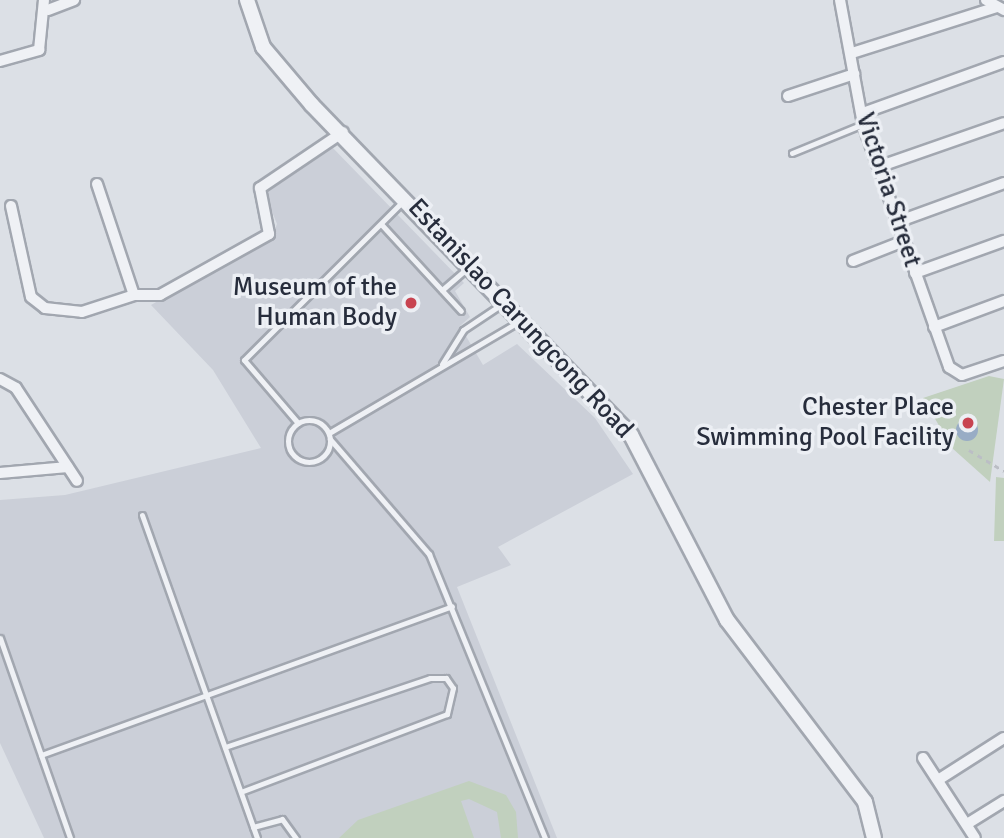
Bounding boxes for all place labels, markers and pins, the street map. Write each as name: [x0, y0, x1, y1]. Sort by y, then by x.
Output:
place label: Museum of the Human Body: [233, 272, 397, 334]
marker: Museum of the Human Body: [403, 295, 419, 311]
place label: Chester Place Swimming Pool Facility: [696, 392, 954, 453]
marker: Chester Place Swimming Pool Facility: [960, 415, 976, 431]

